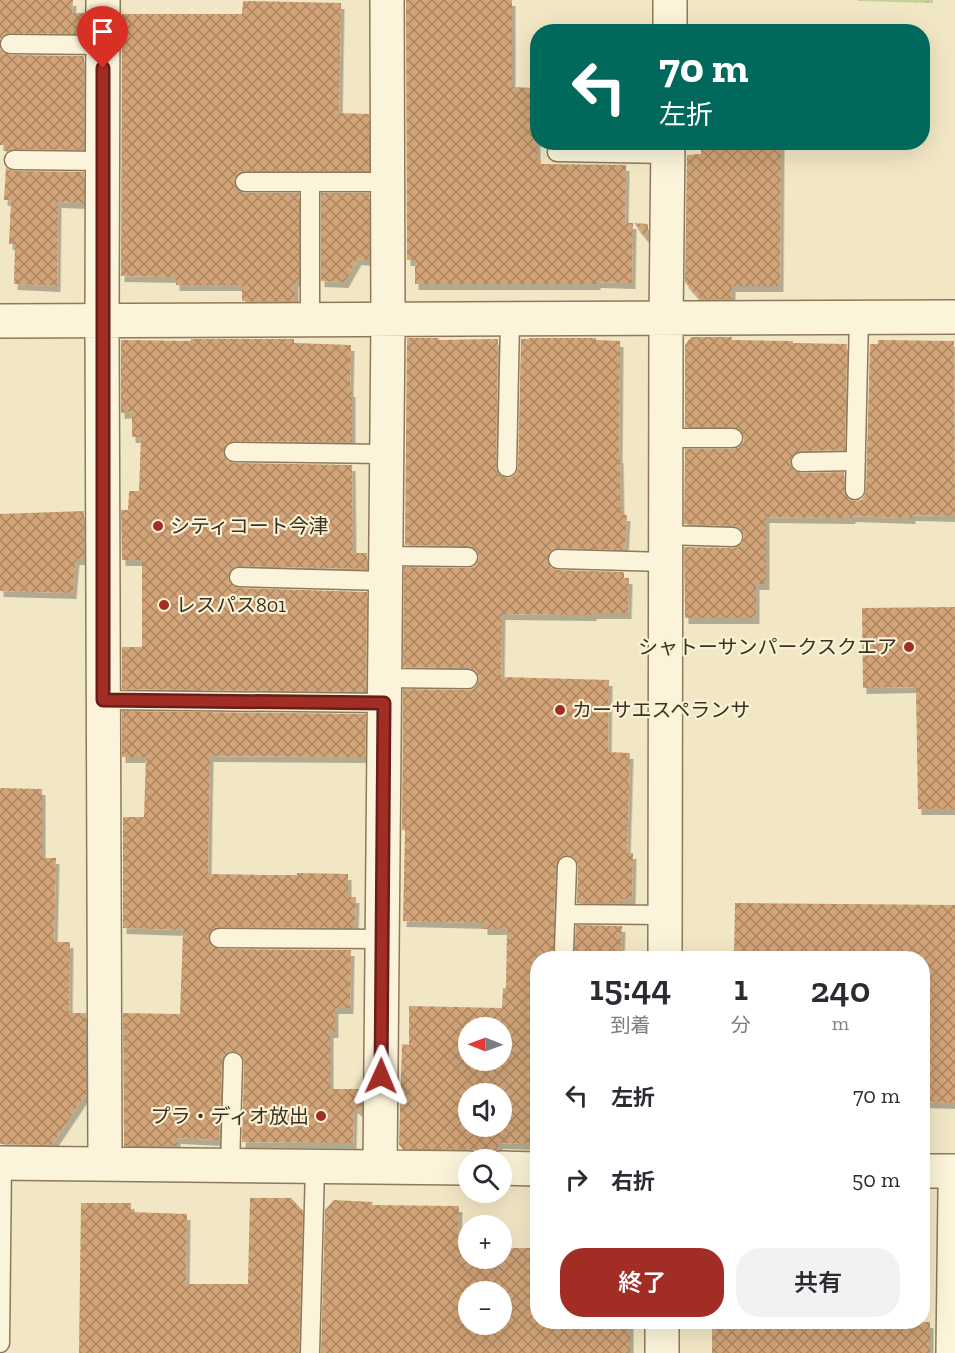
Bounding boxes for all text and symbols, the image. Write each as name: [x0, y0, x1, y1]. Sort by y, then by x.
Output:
pin: [77, 6, 128, 68]
icon: arrive: [86, 15, 119, 48]
text: 70 m: [659, 42, 749, 93]
icon: left: [560, 48, 638, 126]
text: 左折: [659, 99, 713, 131]
place label: シティコート今津: [170, 514, 329, 538]
marker: シティコート今津: [151, 519, 165, 533]
place label: レスパス801: [176, 593, 286, 617]
marker: レスパス801: [157, 598, 171, 612]
place label: シャトーサンパークスクエア: [638, 635, 897, 659]
marker: シャトーサンパークスクエア: [902, 640, 916, 654]
place label: カーサエスペランサ: [572, 698, 750, 722]
marker: カーサエスペランサ: [553, 703, 567, 717]
text: 15:44: [590, 966, 671, 1009]
text: 1: [734, 966, 748, 1009]
text: 240: [811, 968, 870, 1011]
text: m: [832, 1011, 849, 1035]
text: 到着: [610, 1013, 650, 1037]
text: 分: [731, 1013, 751, 1037]
north arrow: [458, 1017, 512, 1071]
map controls: [458, 1017, 512, 1335]
position arrow: [349, 1044, 413, 1108]
icon: left: [560, 1079, 593, 1112]
text: 70 m: [853, 1082, 900, 1109]
button: sound: [458, 1083, 512, 1137]
text: 左折: [611, 1084, 655, 1111]
place label: プラ・ディオ放出: [150, 1104, 309, 1128]
marker: プラ・ディオ放出: [314, 1109, 328, 1123]
button: search: [458, 1149, 512, 1203]
icon: right: [560, 1163, 593, 1196]
text: 50 m: [852, 1166, 900, 1193]
text: 右折: [611, 1168, 655, 1195]
button: +: [458, 1215, 512, 1269]
button: 終了: [560, 1248, 724, 1317]
button: 共有: [736, 1248, 900, 1317]
button: −: [458, 1281, 512, 1335]

